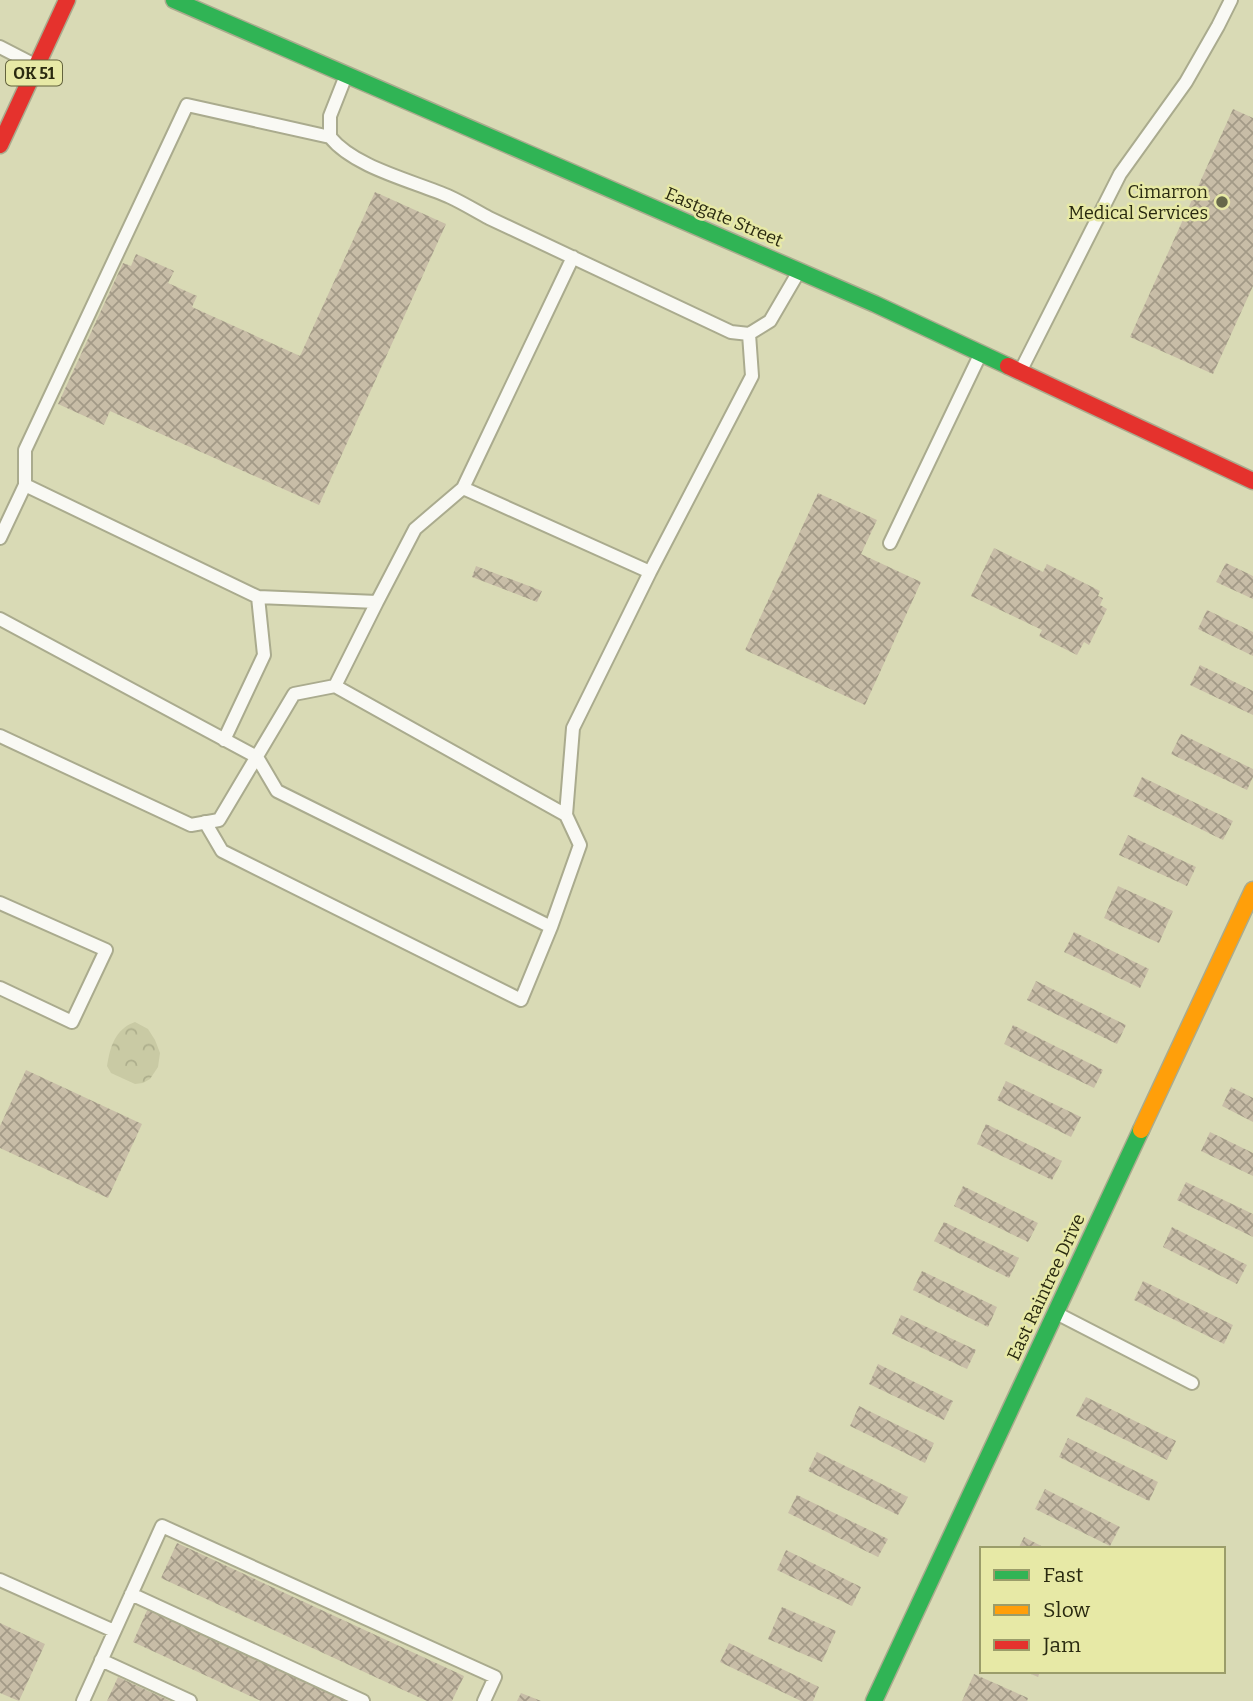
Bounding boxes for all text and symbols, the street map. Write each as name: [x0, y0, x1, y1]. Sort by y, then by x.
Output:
road number: OK 51: [6, 60, 62, 86]
place label: Cimarron Medical Services: [1068, 181, 1209, 224]
street label: Eastgate Street: [662, 182, 787, 252]
marker: Cimarron Medical Services: [1214, 194, 1230, 210]
street label: East Raintree Drive: [1002, 1210, 1090, 1364]
legend: [980, 1547, 1225, 1673]
text: Fast: [1043, 1562, 1084, 1588]
text: Slow: [1043, 1597, 1090, 1623]
text: Jam: [1042, 1632, 1081, 1658]

